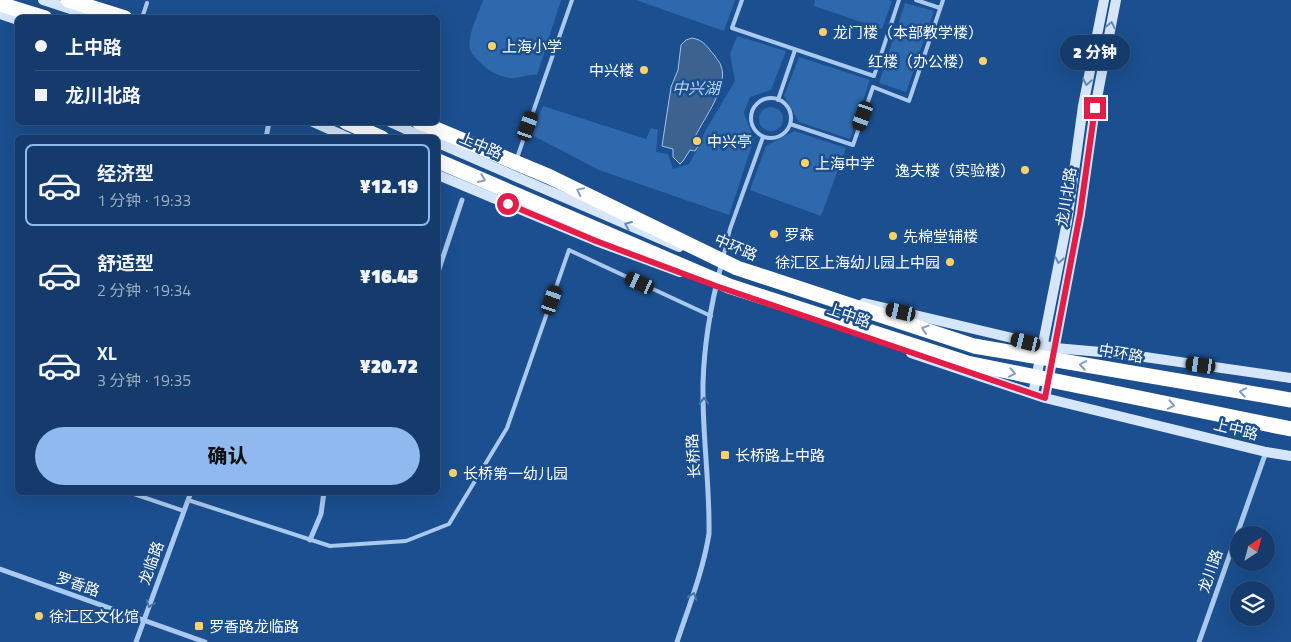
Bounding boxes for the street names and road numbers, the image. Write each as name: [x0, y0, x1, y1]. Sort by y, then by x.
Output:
street label: 上中路: [456, 126, 506, 164]
street label: 龙川北路: [1050, 166, 1082, 228]
street label: 中环路: [711, 228, 761, 266]
street label: 上中路: [824, 297, 874, 333]
street label: 中环路: [1097, 338, 1145, 368]
street label: 上中路: [1211, 412, 1261, 446]
street label: 长桥路: [680, 433, 706, 479]
street label: 龙临路: [132, 538, 170, 588]
street label: 龙川路: [1192, 546, 1228, 596]
street label: 罗香路: [53, 566, 103, 602]

